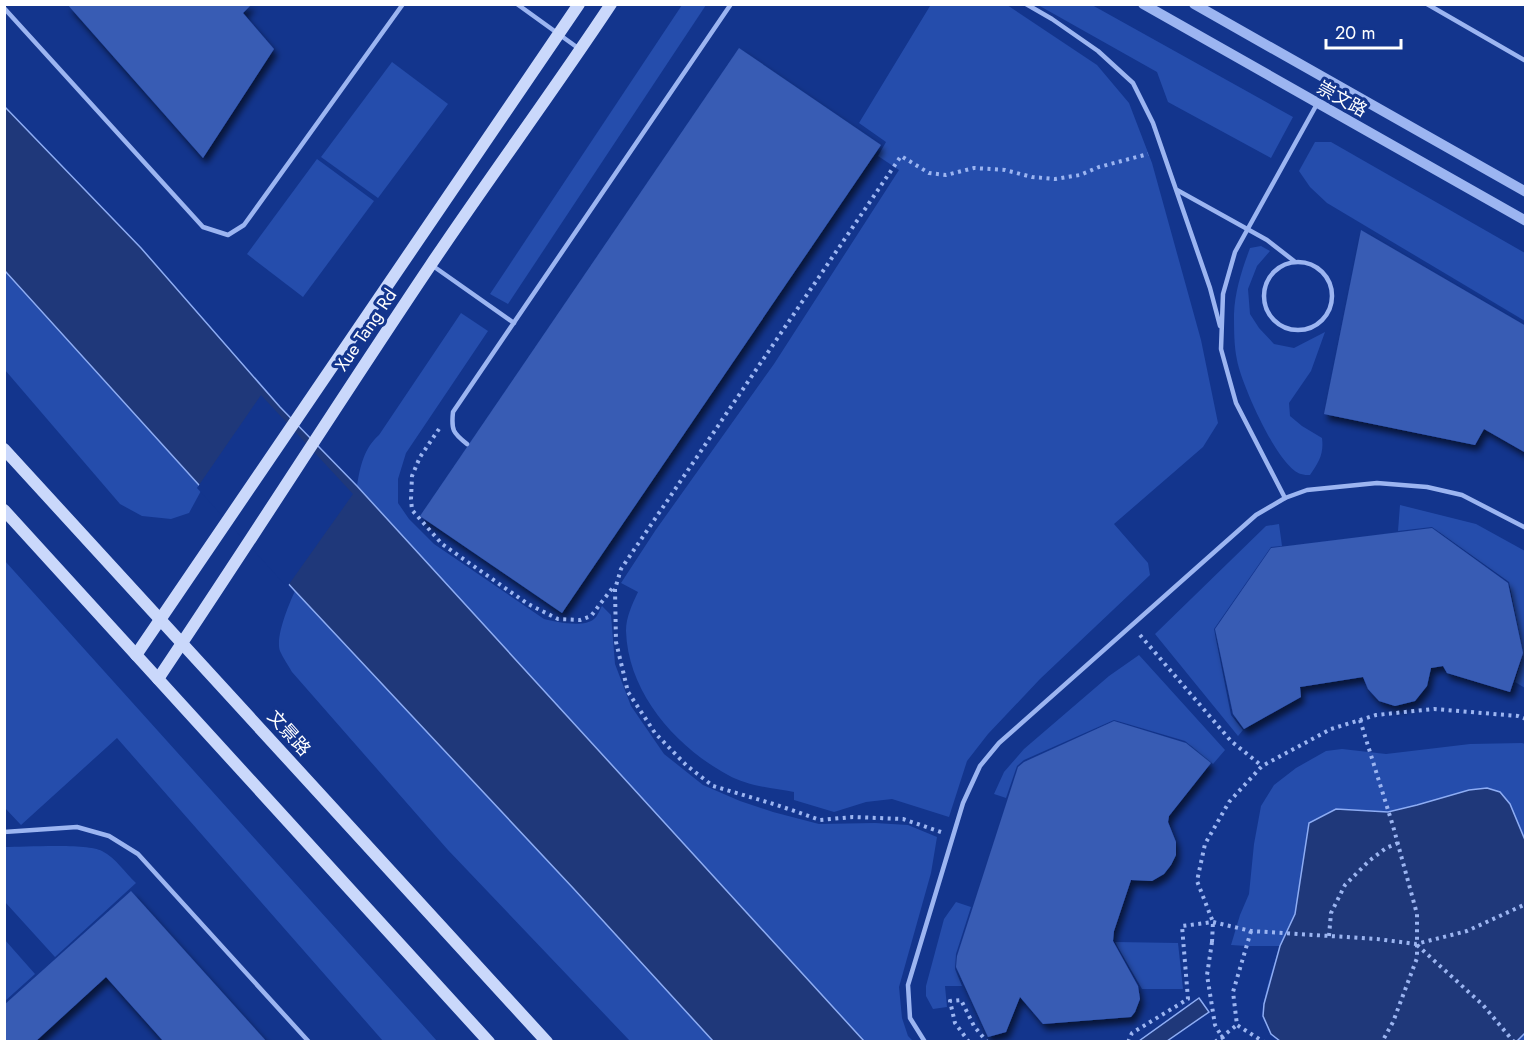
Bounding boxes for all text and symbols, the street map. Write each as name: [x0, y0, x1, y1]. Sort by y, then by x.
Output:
scale bar: [1326, 12, 1401, 50]
text: 20 m: [1335, 20, 1375, 46]
street label: 崇文路: [1312, 75, 1372, 123]
street label: Xue Tang Rd: [329, 284, 403, 376]
street label: 文景路: [261, 704, 317, 762]

